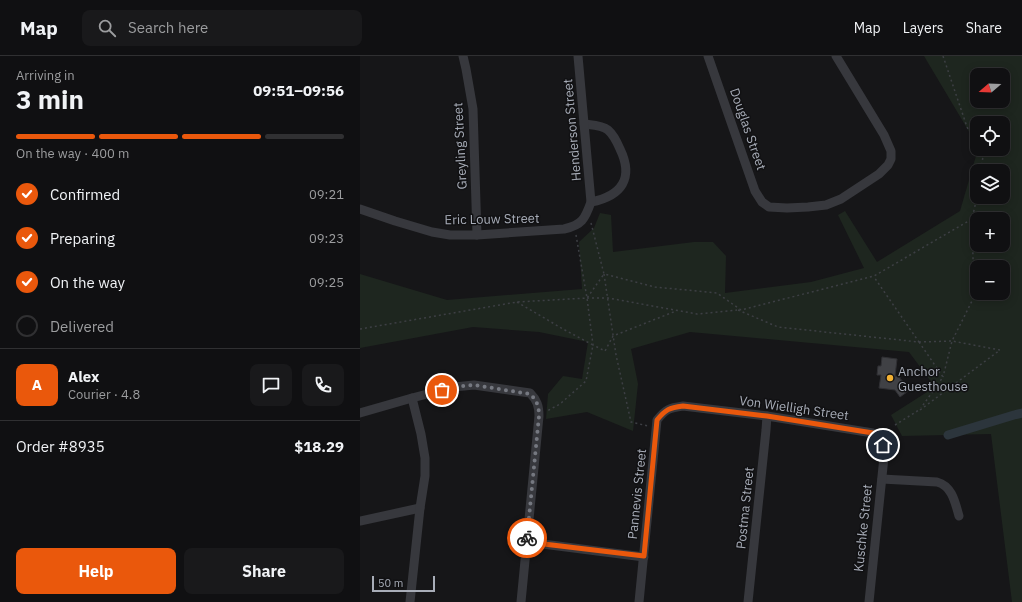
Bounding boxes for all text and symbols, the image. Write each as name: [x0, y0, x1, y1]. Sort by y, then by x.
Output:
search box: [82, 10, 362, 46]
text: Map: [20, 16, 58, 40]
icon: search: [96, 17, 118, 39]
text: Search here: [128, 18, 208, 37]
text: Map: [854, 19, 881, 37]
text: Layers: [903, 19, 944, 37]
text: Share: [966, 19, 1002, 37]
text: Arriving in: [16, 67, 75, 84]
north arrow: [970, 68, 1010, 108]
map controls: [970, 68, 1010, 300]
street label: Henderson Street: [559, 78, 585, 182]
text: 09:51–09:56: [253, 81, 344, 100]
text: 3 min: [16, 82, 84, 116]
street label: Douglas Street: [726, 86, 770, 172]
street label: Greyling Street: [449, 102, 471, 190]
button: locate: [970, 116, 1010, 156]
text: On the way · 400 m: [16, 145, 129, 162]
button: layers: [970, 164, 1010, 204]
icon: check: [16, 183, 38, 205]
text: Confirmed: [50, 185, 120, 204]
text: 09:21: [309, 186, 344, 203]
street label: Eric Louw Street: [444, 210, 540, 228]
button: +: [970, 212, 1010, 252]
icon: check: [16, 227, 38, 249]
text: Preparing: [50, 229, 115, 248]
text: 09:23: [309, 230, 344, 247]
button: −: [970, 260, 1010, 300]
icon: check: [16, 271, 38, 293]
text: On the way: [50, 273, 125, 292]
text: 09:25: [309, 274, 344, 291]
text: Delivered: [50, 317, 114, 336]
place label: Anchor Guesthouse: [898, 363, 968, 395]
button: chat: [250, 364, 292, 406]
button: phone: [302, 364, 344, 406]
text: Alex: [68, 367, 99, 386]
pin: [425, 373, 459, 407]
marker: Anchor Guesthouse: [885, 373, 895, 383]
text: A: [32, 375, 42, 394]
icon: bag: [431, 379, 453, 401]
text: Courier · 4.8: [68, 386, 140, 403]
street label: Von Wielligh Street: [738, 392, 850, 424]
pin: [866, 428, 900, 462]
icon: home: [872, 434, 894, 456]
text: Order #8935: [16, 437, 105, 456]
text: $18.29: [294, 437, 344, 456]
street label: Pannevis Street: [624, 448, 650, 540]
street label: Postma Street: [732, 466, 758, 550]
street label: Kuschke Street: [850, 483, 876, 573]
courier: [507, 518, 547, 558]
icon: bike: [516, 527, 538, 549]
button: Help: [16, 548, 176, 594]
button: Share: [184, 548, 344, 594]
scale bar: [372, 574, 435, 593]
text: 50 m: [378, 576, 403, 590]

